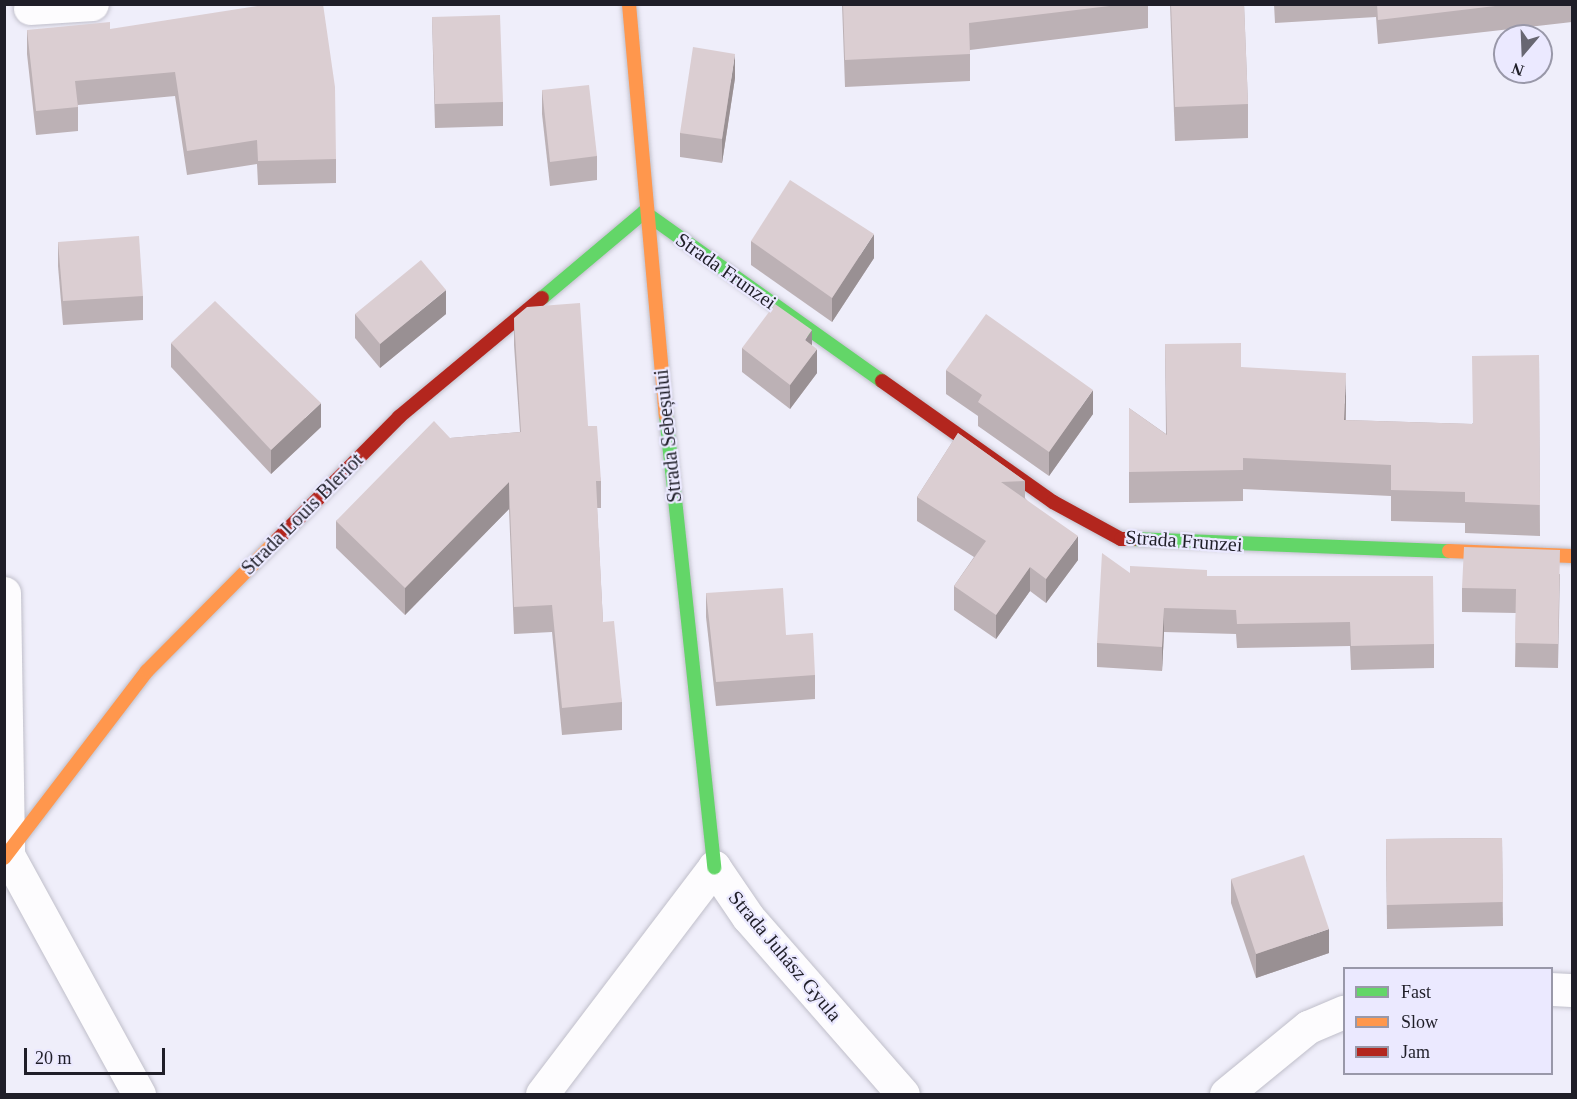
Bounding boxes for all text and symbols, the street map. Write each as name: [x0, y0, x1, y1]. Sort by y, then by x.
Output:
north arrow: [1493, 24, 1553, 84]
text: N: [1509, 60, 1526, 80]
street label: Strada Frunzei: [671, 228, 781, 314]
street label: Strada Sebeșului: [649, 368, 687, 504]
street label: Strada Louis Bleriot: [236, 448, 368, 580]
street label: Strada Frunzei: [1125, 525, 1243, 557]
street label: Strada Juhász Gyula: [723, 886, 847, 1026]
legend: [1343, 967, 1553, 1075]
text: Fast: [1401, 982, 1431, 1002]
text: Slow: [1401, 1012, 1438, 1032]
scale bar: [27, 1036, 168, 1074]
text: Jam: [1401, 1042, 1430, 1062]
text: 20 m: [35, 1048, 72, 1068]

